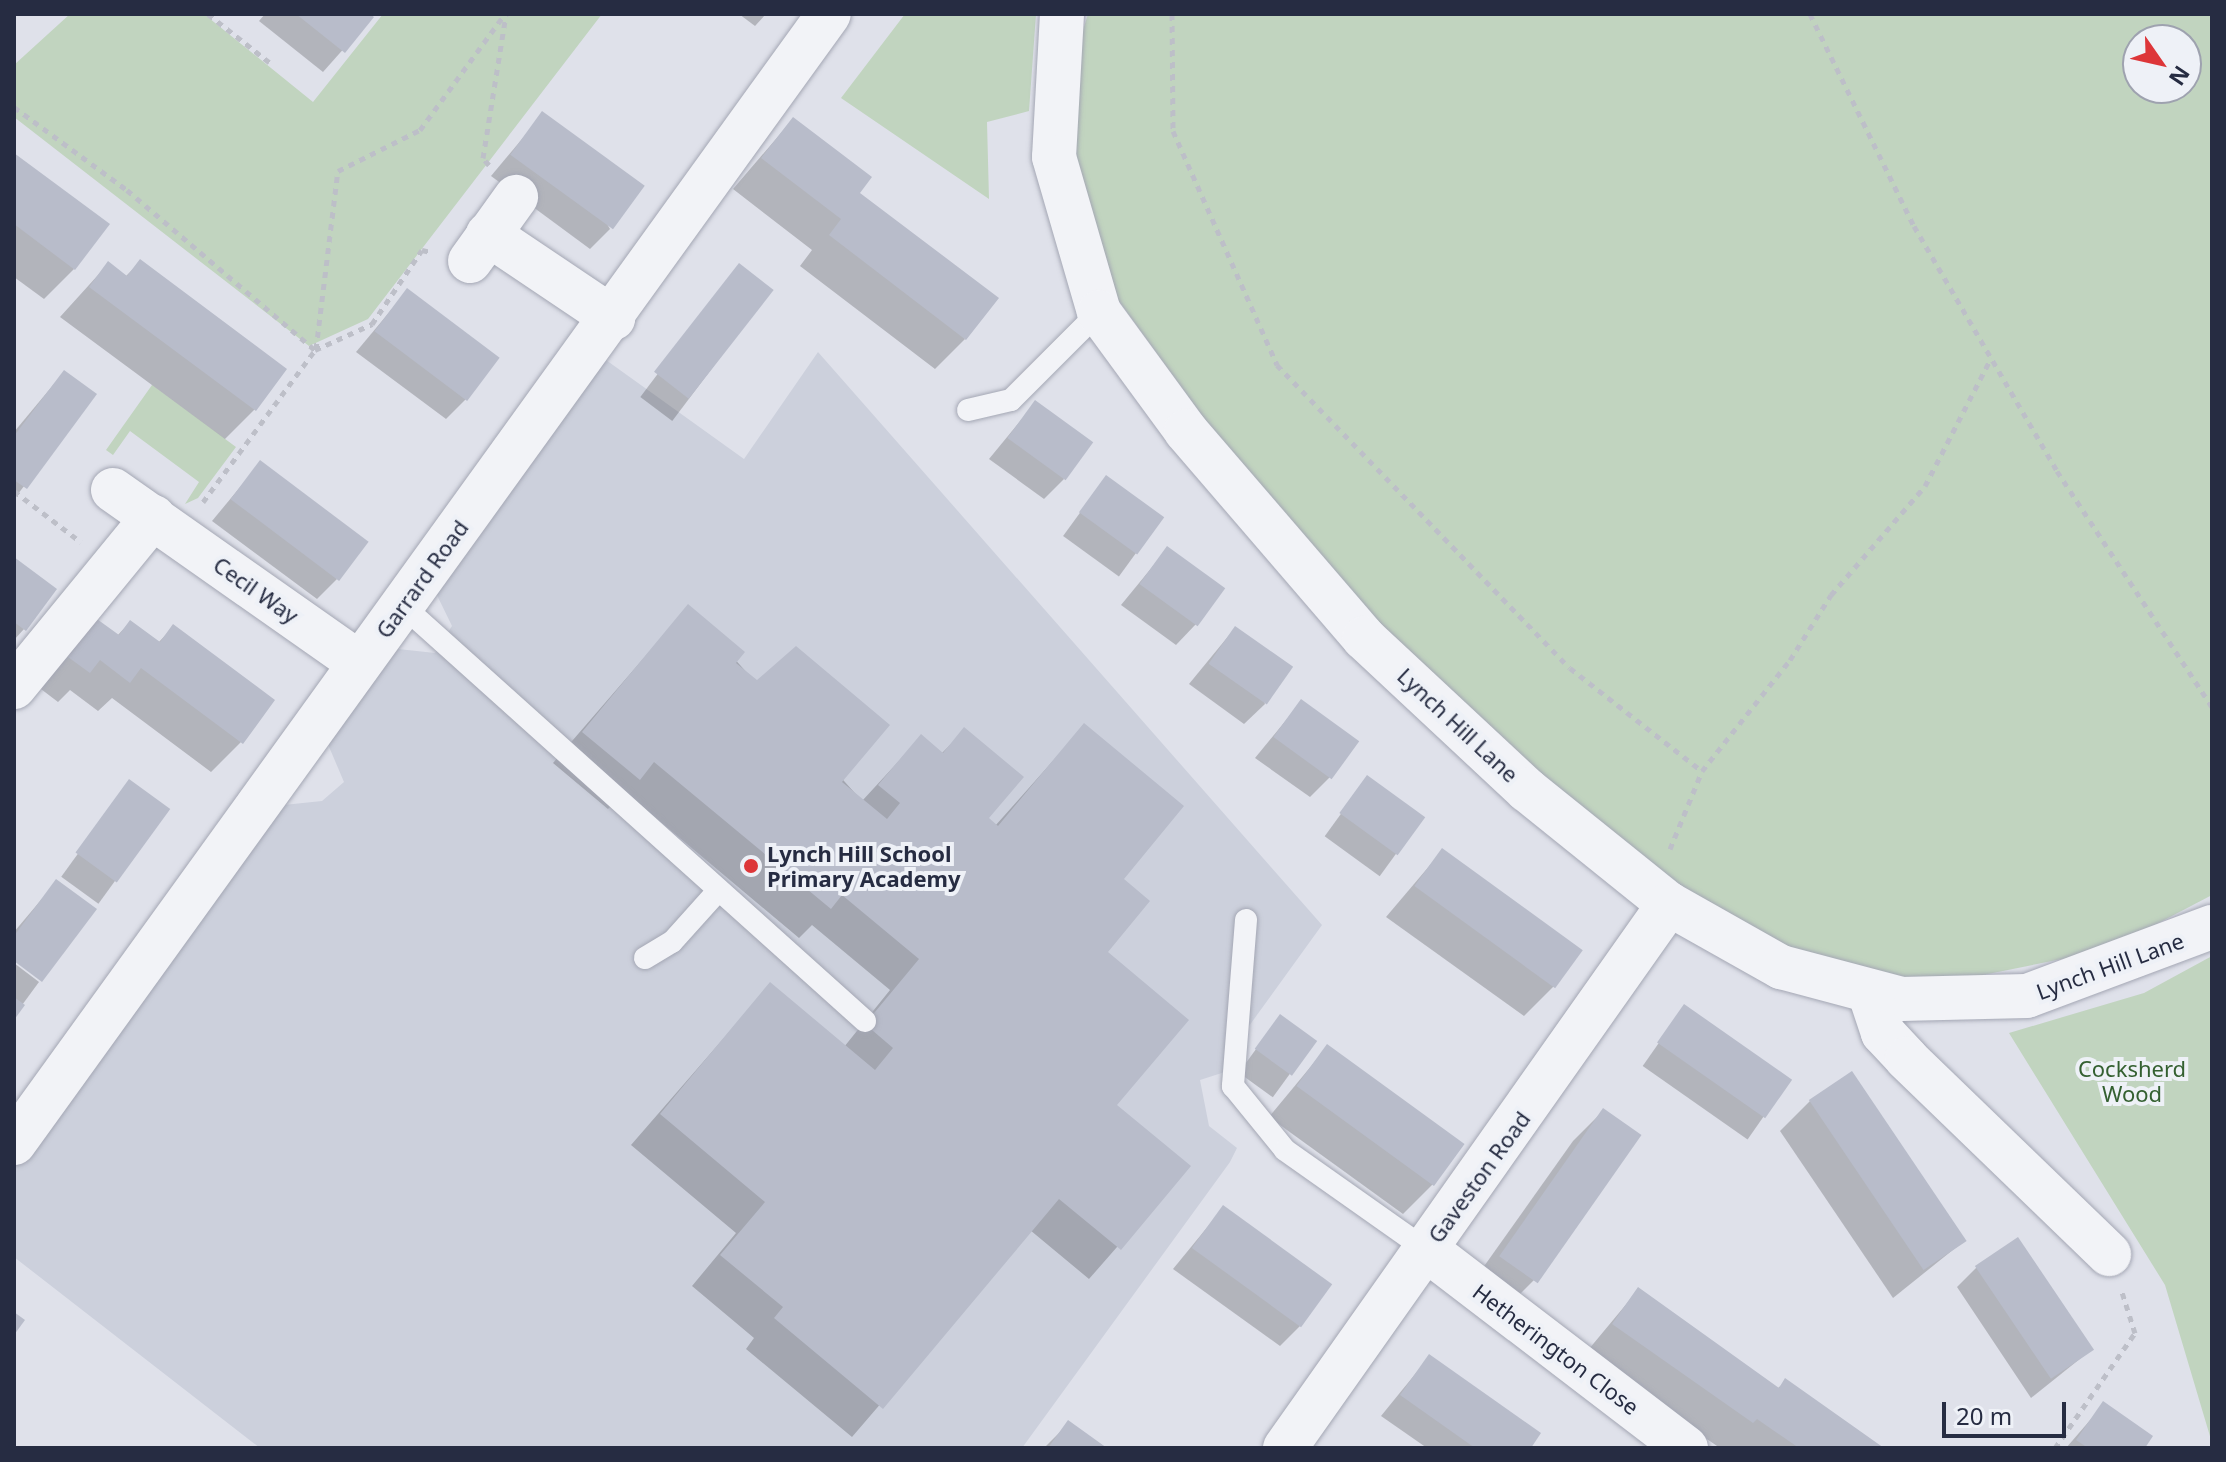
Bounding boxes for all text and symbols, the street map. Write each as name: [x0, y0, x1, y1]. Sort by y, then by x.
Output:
north arrow: [2122, 24, 2202, 104]
text: N: [2163, 60, 2198, 92]
street label: Garrard Road: [370, 515, 474, 643]
street label: Cecil Way: [208, 551, 304, 629]
street label: Lynch Hill Lane: [1392, 662, 1524, 788]
place label: Lynch Hill School Primary Academy: [767, 840, 961, 892]
marker: Lynch Hill School Primary Academy: [742, 857, 760, 875]
street label: Lynch Hill Lane: [2033, 927, 2187, 1005]
park label: Cocksherd Wood: [2078, 1055, 2186, 1106]
street label: Gaveston Road: [1422, 1106, 1536, 1248]
street label: Hetherington Close: [1468, 1278, 1644, 1420]
scale bar: [1946, 1386, 2070, 1436]
text: 20 m: [1956, 1399, 2012, 1432]

